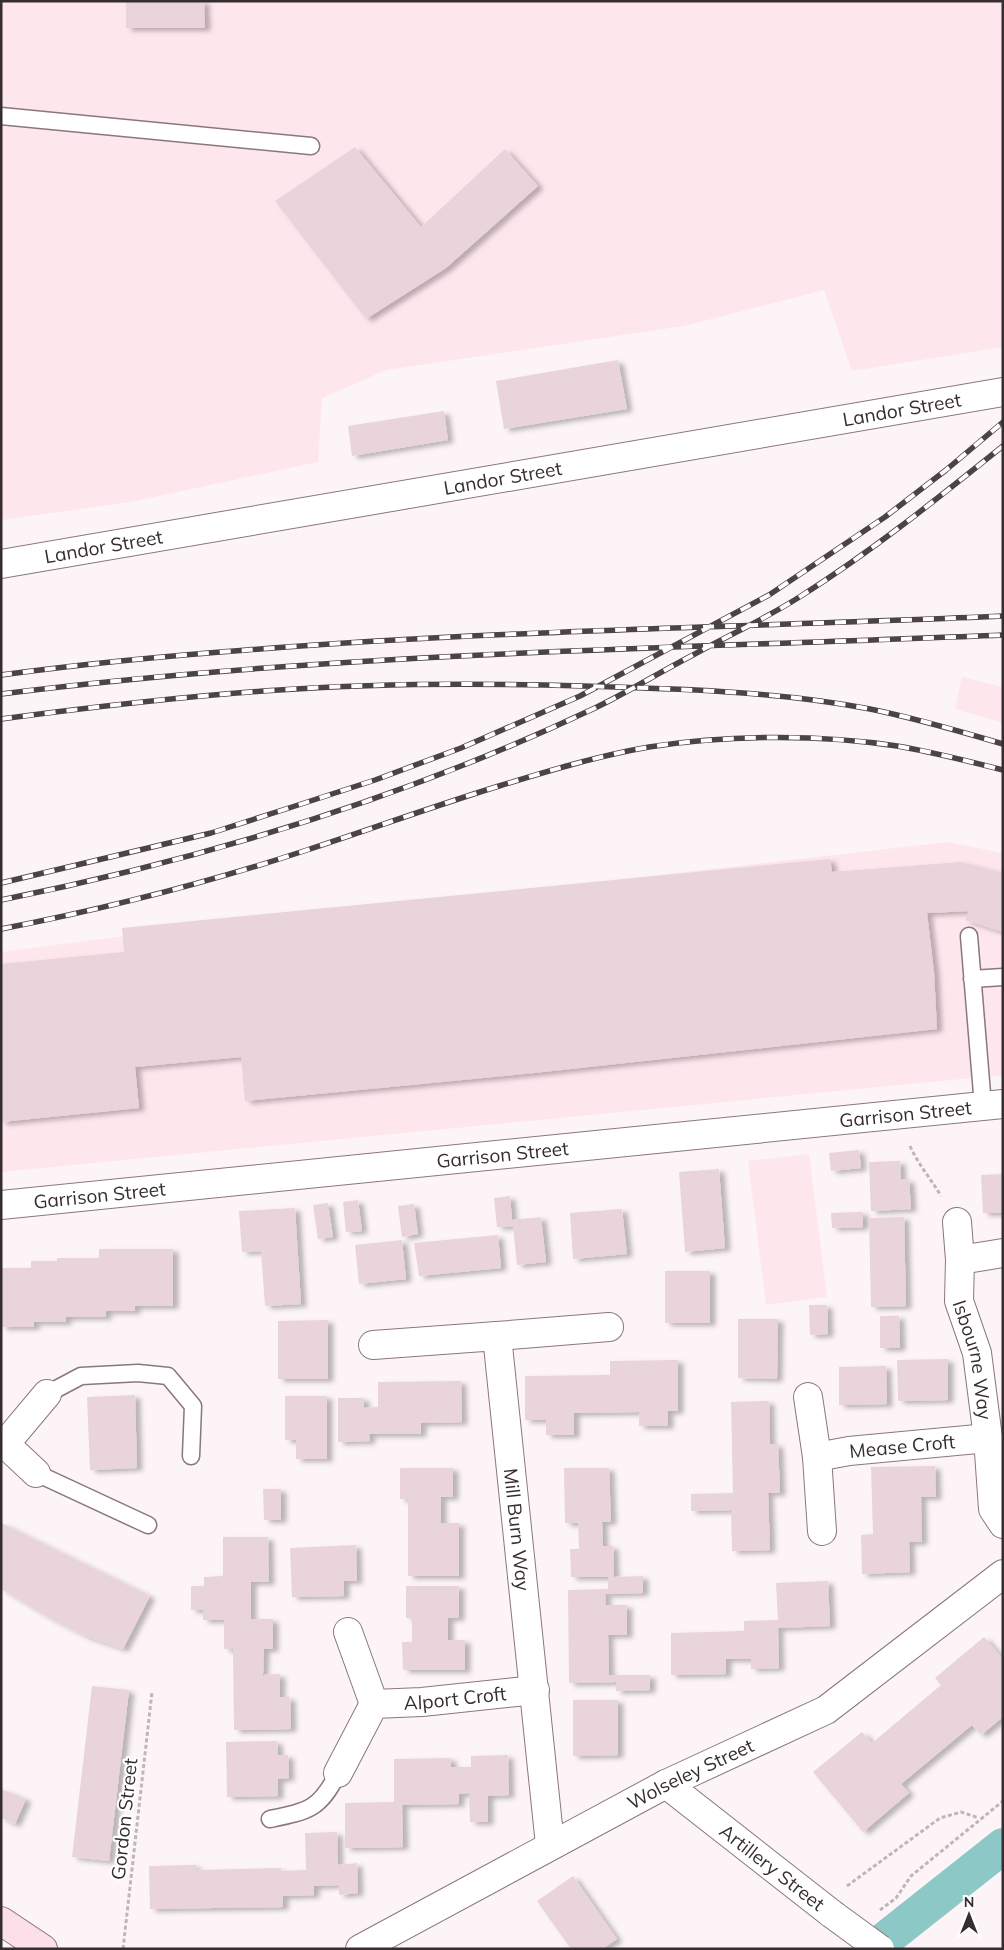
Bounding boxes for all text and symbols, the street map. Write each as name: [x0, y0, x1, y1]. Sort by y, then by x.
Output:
street label: Landor Street: [841, 387, 963, 431]
street label: Landor Street: [442, 456, 564, 500]
street label: Landor Street: [43, 524, 165, 568]
street label: Garrison Street: [838, 1095, 973, 1132]
street label: Garrison Street: [435, 1136, 570, 1173]
street label: Garrison Street: [32, 1176, 167, 1214]
street label: Isbourne Way: [948, 1297, 998, 1421]
street label: Mease Croft: [848, 1429, 956, 1463]
street label: Mill Burn Way: [499, 1467, 535, 1592]
street label: Alport Croft: [403, 1681, 508, 1715]
street label: Wolseley Street: [623, 1733, 758, 1815]
street label: Gordon Street: [106, 1757, 142, 1881]
street label: Artillery Street: [715, 1819, 830, 1916]
north arrow: [944, 1890, 994, 1940]
text: N: [964, 1893, 974, 1911]

